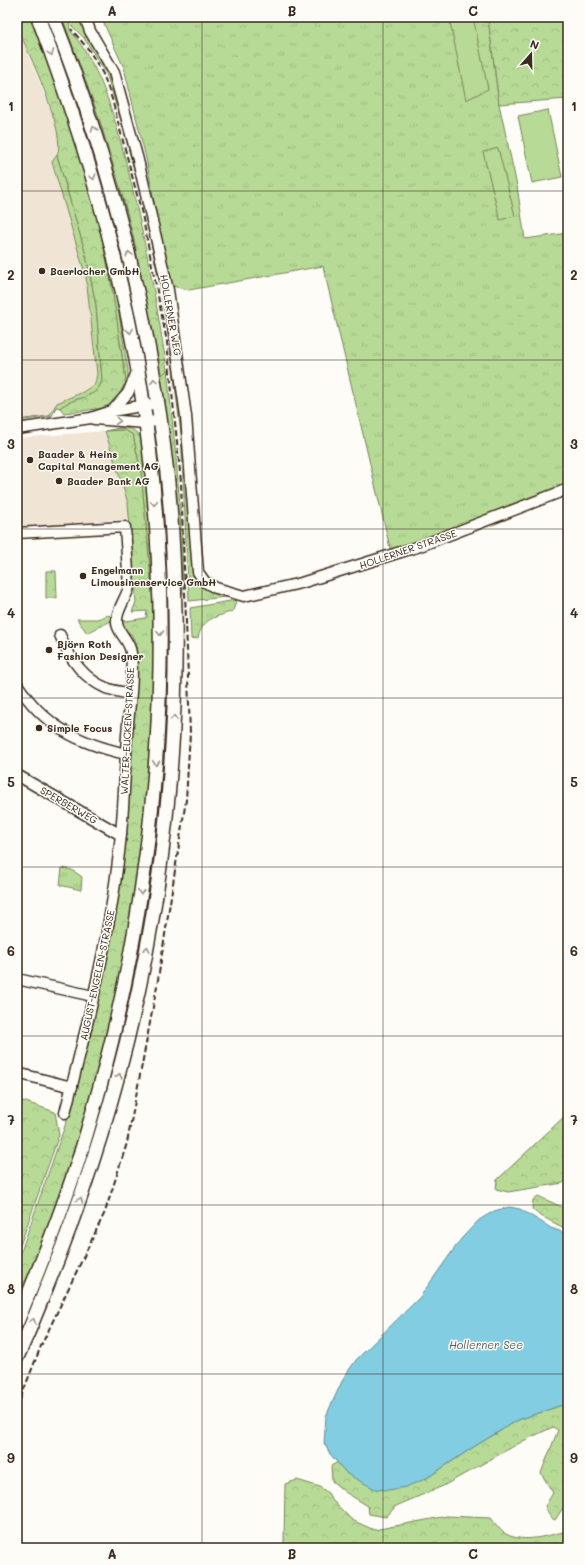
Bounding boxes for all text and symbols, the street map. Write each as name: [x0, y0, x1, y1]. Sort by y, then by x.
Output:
text: A: [107, 2, 117, 19]
text: B: [288, 2, 297, 19]
text: C: [468, 2, 478, 19]
north arrow: [511, 34, 551, 74]
text: N: [528, 36, 541, 53]
one-way arrow: [47, 50, 55, 57]
text: 1: [8, 97, 14, 114]
text: 1: [571, 97, 577, 114]
one-way arrow: [90, 125, 98, 132]
one-way arrow: [88, 173, 97, 180]
one-way arrow: [125, 251, 134, 258]
place label: Baerlocher GmbH: [50, 264, 139, 278]
text: 2: [7, 266, 15, 283]
marker: Baerlocher GmbH: [37, 266, 47, 276]
text: 2: [570, 266, 578, 283]
street label: HOLLERNER WEG: [157, 273, 185, 357]
one-way arrow: [126, 328, 134, 334]
one-way arrow: [150, 378, 159, 385]
one-way arrow: [115, 416, 121, 425]
text: 3: [7, 435, 15, 452]
text: 3: [570, 435, 578, 452]
place label: Baader & Heins Capital Management AG: [38, 447, 159, 473]
marker: Baader & Heins Capital Management AG: [25, 455, 35, 465]
place label: Baader Bank AG: [67, 474, 150, 488]
marker: Baader Bank AG: [54, 476, 64, 486]
one-way arrow: [149, 500, 158, 506]
street label: HOLLERNER STRASSE: [358, 526, 459, 572]
place label: Engelmann Limousinenservice GmbH: [91, 563, 216, 589]
marker: Engelmann Limousinenservice GmbH: [78, 571, 88, 581]
text: 4: [7, 604, 15, 621]
text: 4: [570, 604, 578, 621]
one-way arrow: [156, 630, 164, 636]
place label: Björn Roth Fashion Designer: [57, 637, 144, 663]
marker: Björn Roth Fashion Designer: [44, 645, 54, 655]
street label: WALTER-EUCKEN-STRASSE: [117, 667, 137, 795]
one-way arrow: [169, 715, 178, 721]
place label: Simple Focus: [47, 721, 112, 735]
marker: Simple Focus: [34, 723, 44, 733]
one-way arrow: [151, 760, 160, 766]
text: 5: [7, 773, 15, 790]
text: 5: [570, 773, 578, 790]
street label: SPERBERWEG: [38, 783, 101, 827]
one-way arrow: [138, 889, 146, 895]
street label: AUGUST-ENGELEN-STRASSE: [76, 908, 118, 1042]
text: 6: [7, 942, 15, 959]
text: 6: [570, 942, 578, 959]
one-way arrow: [143, 946, 151, 952]
one-way arrow: [114, 1073, 123, 1080]
text: 7: [7, 1111, 15, 1128]
text: 7: [570, 1111, 578, 1128]
one-way arrow: [76, 1197, 84, 1204]
text: 8: [7, 1280, 15, 1297]
text: 8: [570, 1280, 578, 1297]
one-way arrow: [28, 1318, 36, 1326]
water label: Hollerner See: [449, 1337, 523, 1352]
text: 9: [7, 1449, 15, 1466]
text: 9: [570, 1449, 578, 1466]
text: A: [107, 1545, 117, 1562]
text: B: [288, 1545, 297, 1562]
text: C: [468, 1545, 478, 1562]

